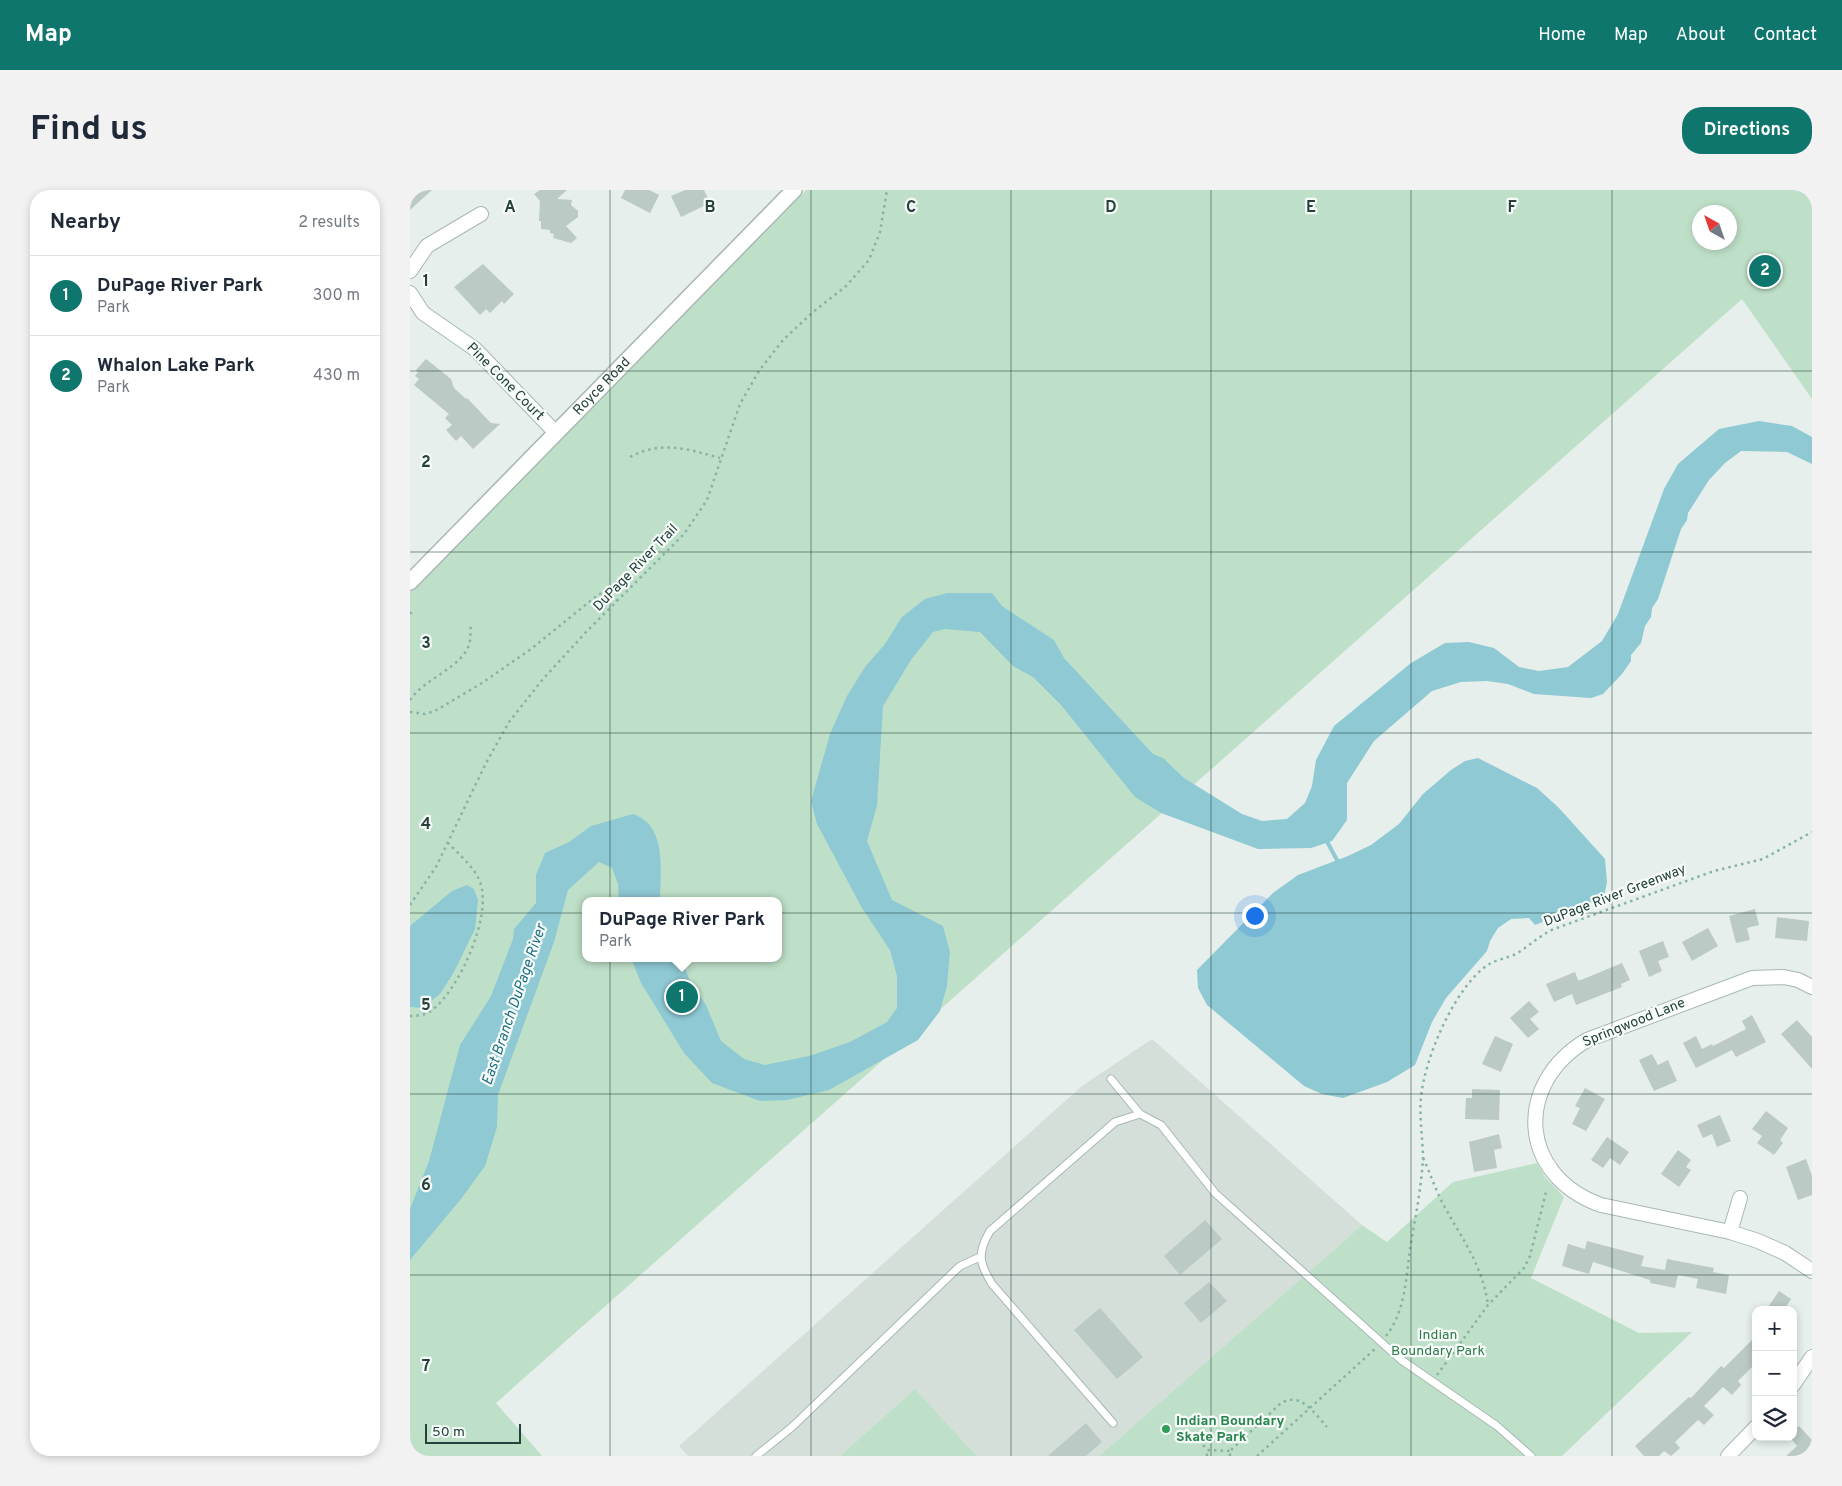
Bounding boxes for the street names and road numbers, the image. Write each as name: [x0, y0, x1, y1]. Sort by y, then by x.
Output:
street label: Pine Cone Court: [463, 340, 547, 424]
street label: Royce Road: [570, 354, 634, 419]
street label: DuPage River Trail: [590, 521, 682, 615]
street label: DuPage River Greenway: [1541, 861, 1689, 931]
street label: Springwood Lane: [1580, 995, 1688, 1051]

